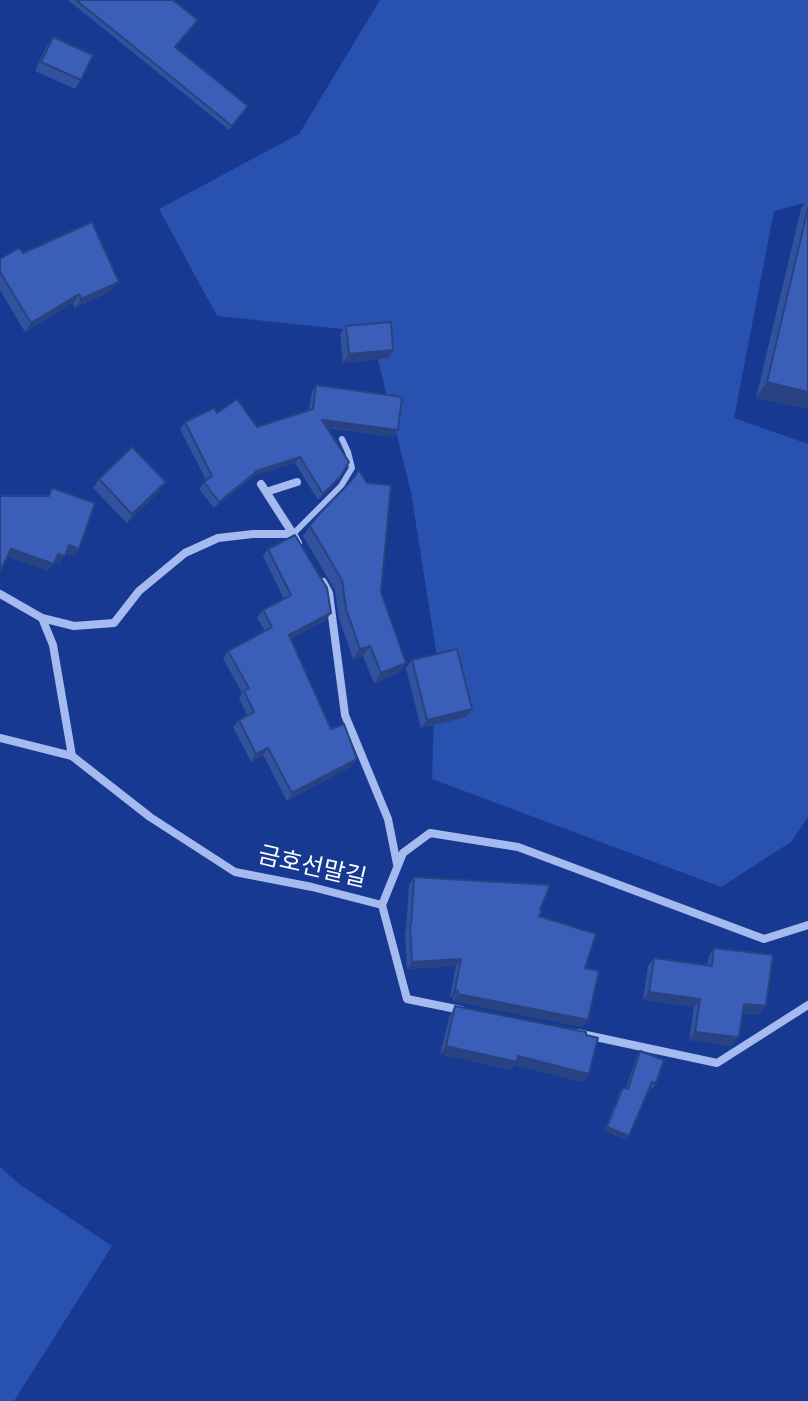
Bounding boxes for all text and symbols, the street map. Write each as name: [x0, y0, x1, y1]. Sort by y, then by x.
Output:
street label: 금호선말길: [255, 842, 369, 894]

